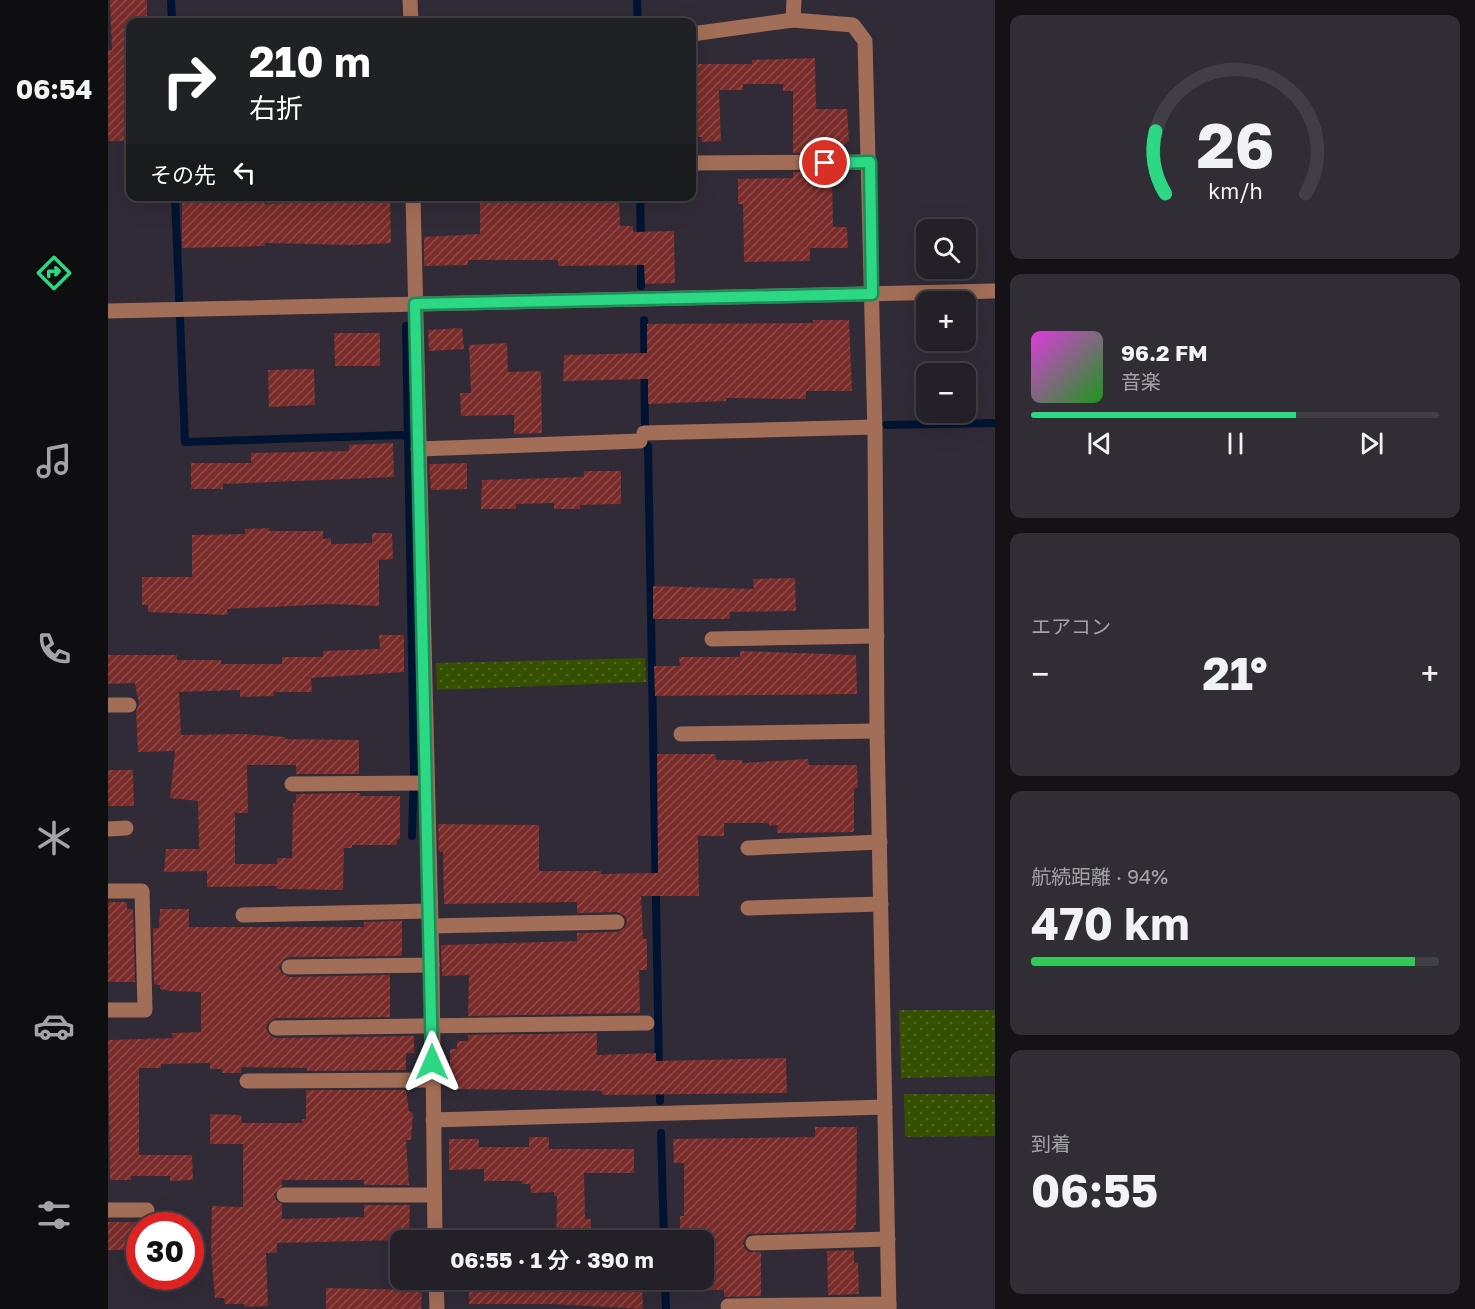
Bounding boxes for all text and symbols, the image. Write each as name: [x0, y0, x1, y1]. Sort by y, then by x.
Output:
text: 210 m: [249, 36, 371, 86]
icon: right: [150, 42, 228, 120]
text: 06:54: [16, 73, 92, 105]
text: 右折: [249, 92, 303, 124]
text: 26: [1196, 107, 1274, 182]
pin: [799, 137, 850, 188]
icon: arrive: [808, 146, 841, 179]
icon: left: [228, 156, 261, 189]
text: その先: [150, 161, 216, 188]
text: km/h: [1208, 178, 1262, 204]
map controls: [916, 219, 976, 423]
button: search: [916, 219, 976, 279]
icon: directions: [33, 252, 75, 294]
button: +: [916, 291, 976, 351]
text: 96.2 FM: [1121, 339, 1208, 366]
button: −: [916, 363, 976, 423]
text: 音楽: [1121, 369, 1161, 393]
icon: previous: [1083, 427, 1116, 460]
icon: pause: [1219, 427, 1252, 460]
icon: next: [1355, 427, 1388, 460]
icon: music: [33, 440, 75, 482]
text: エアコン: [1031, 614, 1111, 638]
icon: phone: [33, 628, 75, 670]
text: 21°: [1202, 646, 1268, 700]
text: −: [1031, 654, 1049, 693]
text: +: [1421, 654, 1439, 693]
icon: climate: [33, 817, 75, 859]
text: 航続距離 · 94%: [1031, 864, 1168, 888]
text: 470 km: [1031, 896, 1190, 950]
icon: car: [33, 1005, 75, 1047]
position arrow: [400, 1030, 464, 1094]
text: 到着: [1031, 1131, 1071, 1155]
text: 06:55: [1031, 1163, 1158, 1217]
icon: filters: [33, 1194, 75, 1236]
speed limit sign: 30: [126, 1212, 204, 1290]
text: 06:55 · 1 分 · 390 m: [450, 1246, 654, 1273]

